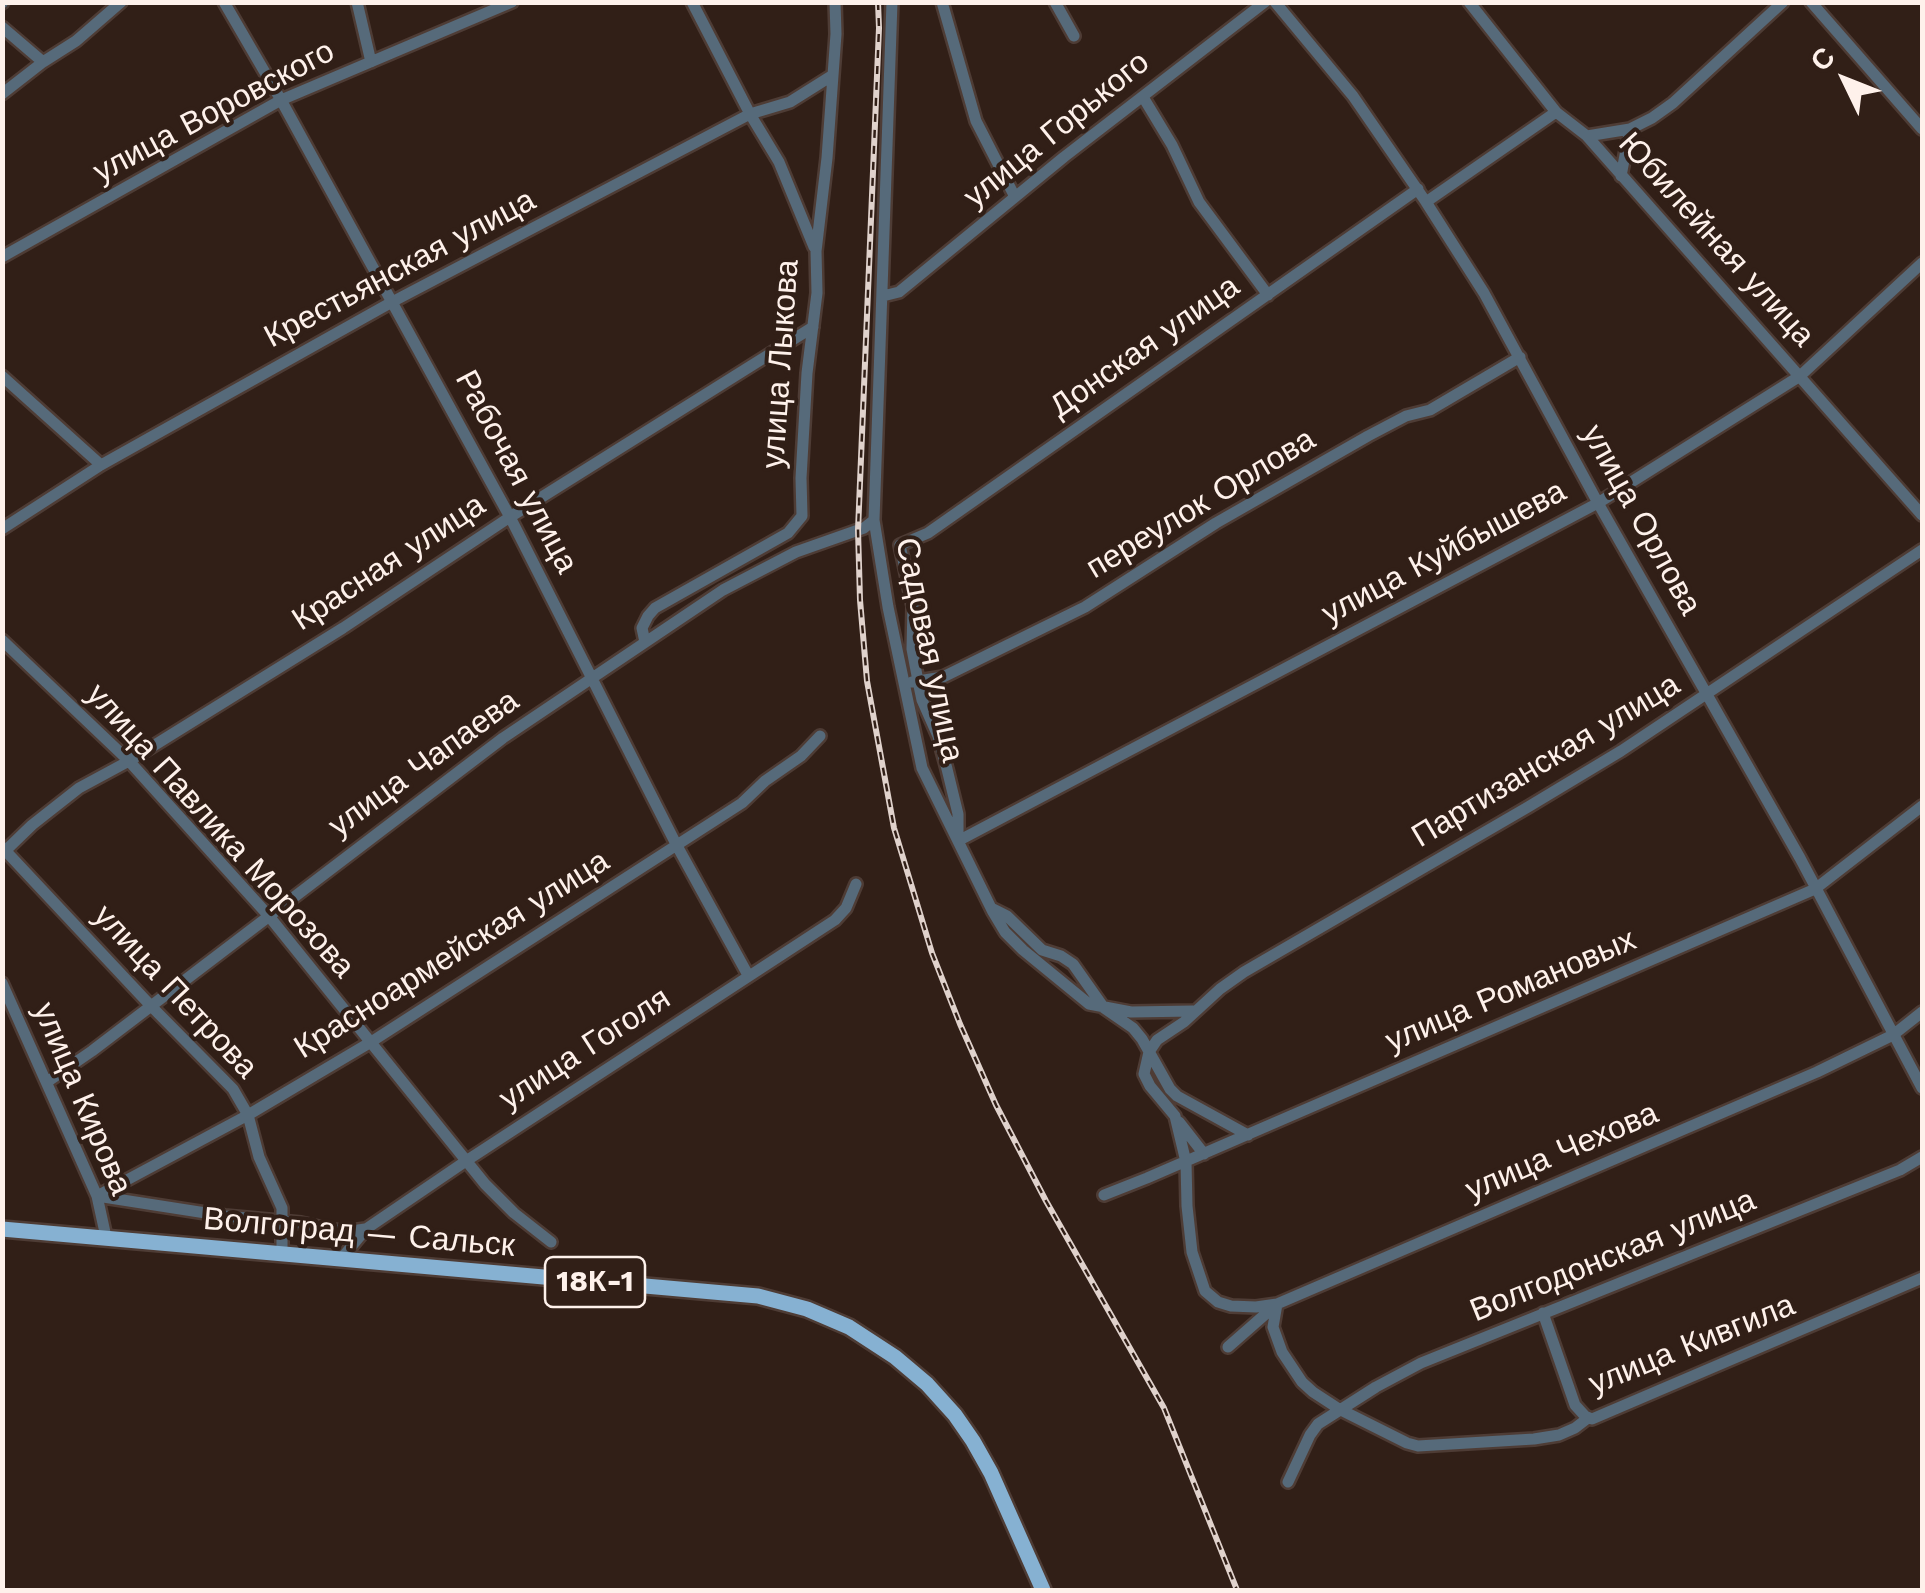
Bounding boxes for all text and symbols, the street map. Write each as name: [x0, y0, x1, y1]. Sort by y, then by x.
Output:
north arrow: [1795, 30, 1895, 130]
street label: улица Воровского: [87, 32, 341, 192]
text: С: [1804, 41, 1842, 78]
street label: улица Горького: [957, 44, 1157, 216]
street label: Юбилейная улица: [1610, 125, 1822, 355]
street label: Крестьянская улица: [258, 181, 542, 357]
street label: улица Лыкова: [755, 258, 807, 470]
street label: Донская улица: [1043, 268, 1247, 426]
street label: Рабочая улица: [446, 364, 586, 580]
street label: улица Орлова: [1573, 418, 1709, 622]
street label: переулок Орлова: [1080, 421, 1322, 587]
street label: улица Куйбышева: [1316, 473, 1572, 633]
street label: Красная улица: [285, 486, 493, 640]
street label: Садовая улица: [886, 534, 972, 766]
street label: Партизанская улица: [1405, 666, 1687, 856]
street label: улица Павлика Морозова: [78, 676, 362, 986]
street label: улица Чапаева: [322, 682, 526, 846]
street label: Красноармейская улица: [288, 842, 616, 1068]
street label: улица Петрова: [85, 897, 265, 1087]
street label: улица Романовых: [1380, 921, 1642, 1061]
street label: улица Гоголя: [492, 980, 678, 1118]
street label: улица Кирова: [24, 997, 140, 1201]
street label: улица Чехова: [1460, 1094, 1664, 1210]
street label: Волгодонская улица: [1465, 1181, 1761, 1331]
street label: Волгоград — Сальск: [202, 1200, 516, 1266]
road number: 18К-1: [545, 1257, 645, 1307]
street label: улица Кивгила: [1584, 1286, 1800, 1404]

